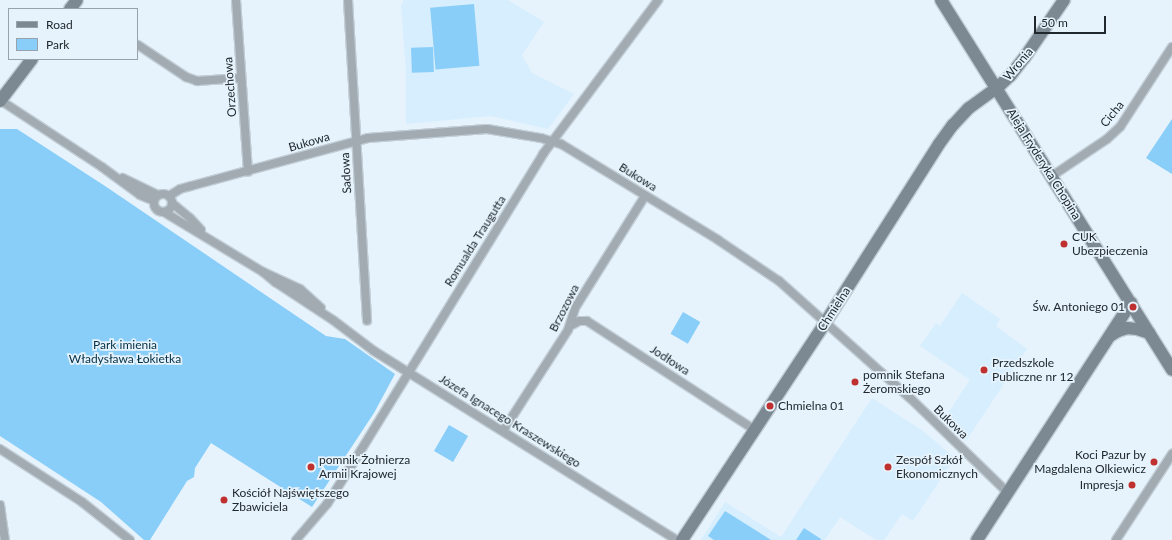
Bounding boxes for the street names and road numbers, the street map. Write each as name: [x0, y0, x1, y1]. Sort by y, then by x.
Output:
street label: Wronia: [1000, 45, 1036, 83]
street label: Orzechowa: [221, 57, 239, 117]
street label: Cicha: [1097, 98, 1127, 130]
street label: Aleja Fryderyka Chopina: [1004, 106, 1084, 222]
street label: Bukowa: [287, 129, 331, 155]
street label: Sadowa: [338, 152, 354, 194]
street label: Bukowa: [616, 160, 660, 194]
street label: Romualda Traugutta: [441, 193, 509, 289]
street label: Brzozowa: [546, 282, 582, 334]
street label: Chmielna: [815, 284, 853, 334]
street label: Jodłowa: [648, 342, 692, 378]
street label: Józefa Ignacego Kraszewskiego: [437, 371, 583, 471]
street label: Bukowa: [931, 402, 971, 442]

